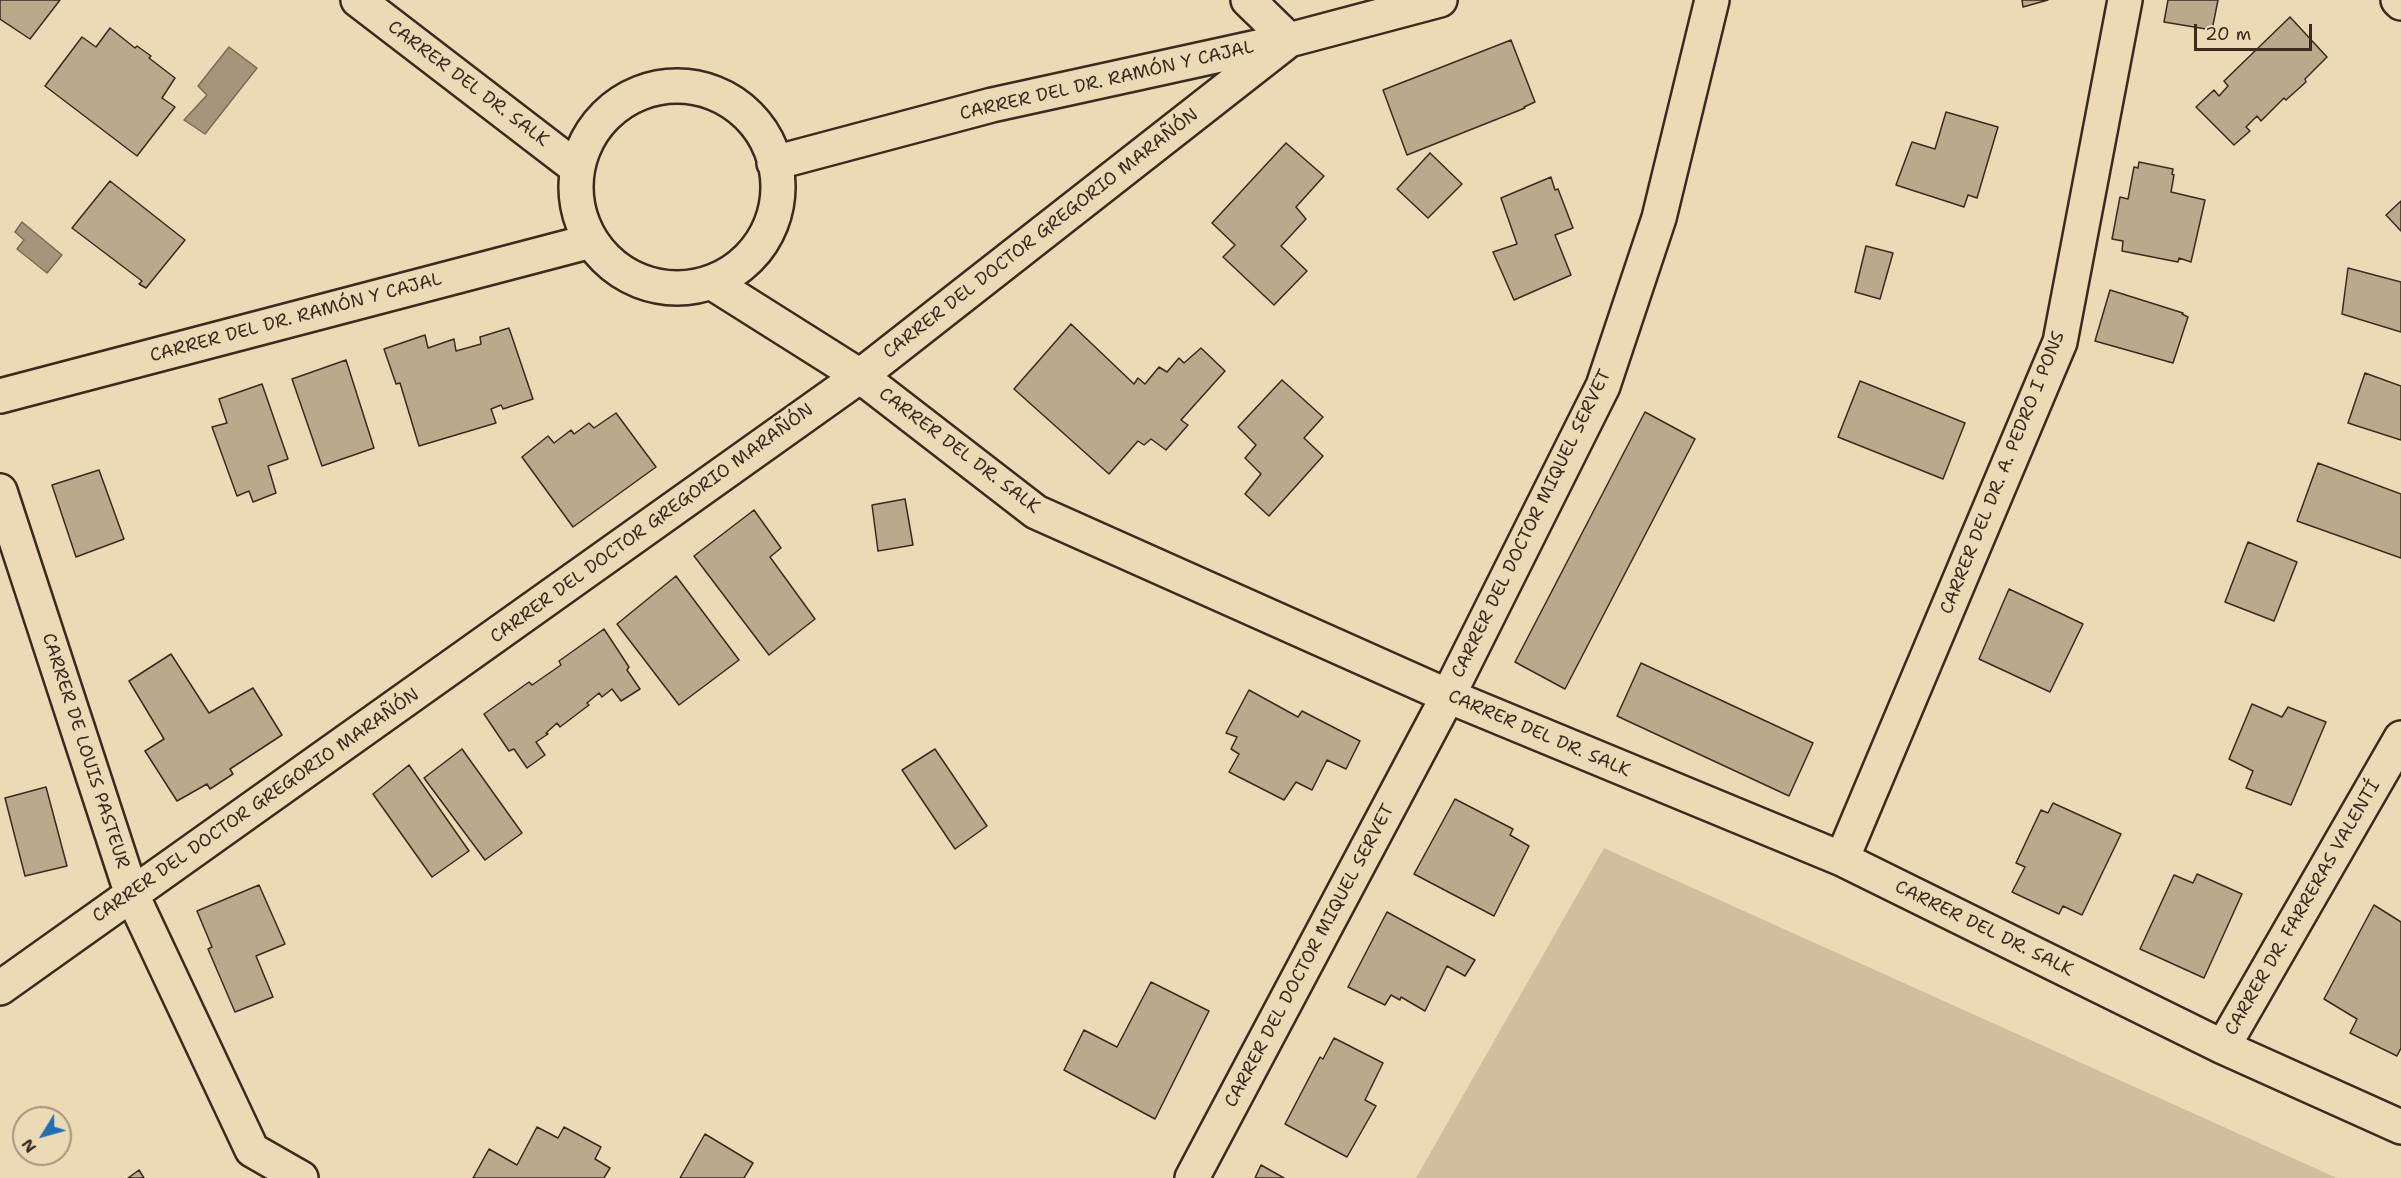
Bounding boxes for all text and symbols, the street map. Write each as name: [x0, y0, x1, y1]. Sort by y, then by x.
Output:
scale bar: [2197, 12, 2316, 50]
street label: CARRER DEL DR. SALK: [383, 16, 553, 152]
text: 20 m: [2205, 22, 2251, 46]
street label: CARRER DEL DR. RAMÓN Y CAJAL: [958, 37, 1256, 125]
street label: CARRER DEL DOCTOR GREGORIO MARAÑÓN: [879, 104, 1203, 364]
street label: CARRER DEL DR. RAMÓN Y CAJAL: [148, 269, 444, 367]
street label: CARRER DEL DR. A. PEDRO I PONS: [1936, 328, 2070, 618]
street label: CARRER DEL DOCTOR MIQUEL SERVET: [1448, 366, 1616, 682]
street label: CARRER DEL DR. SALK: [874, 383, 1044, 519]
street label: CARRER DEL DOCTOR GREGORIO MARAÑÓN: [486, 400, 818, 648]
street label: CARRER DE LOUIS PASTEUR: [37, 630, 133, 872]
street label: CARRER DEL DOCTOR GREGORIO MARAÑÓN: [88, 684, 424, 928]
street label: CARRER DEL DR. SALK: [1445, 686, 1633, 782]
street label: CARRER DR. FARRERAS VALENTÍ: [2221, 776, 2385, 1040]
street label: CARRER DEL DOCTOR MIQUEL SERVET: [1221, 801, 1399, 1111]
street label: CARRER DEL DR. SALK: [1891, 876, 2077, 982]
north arrow: [12, 1106, 72, 1166]
text: N: [17, 1135, 41, 1157]

